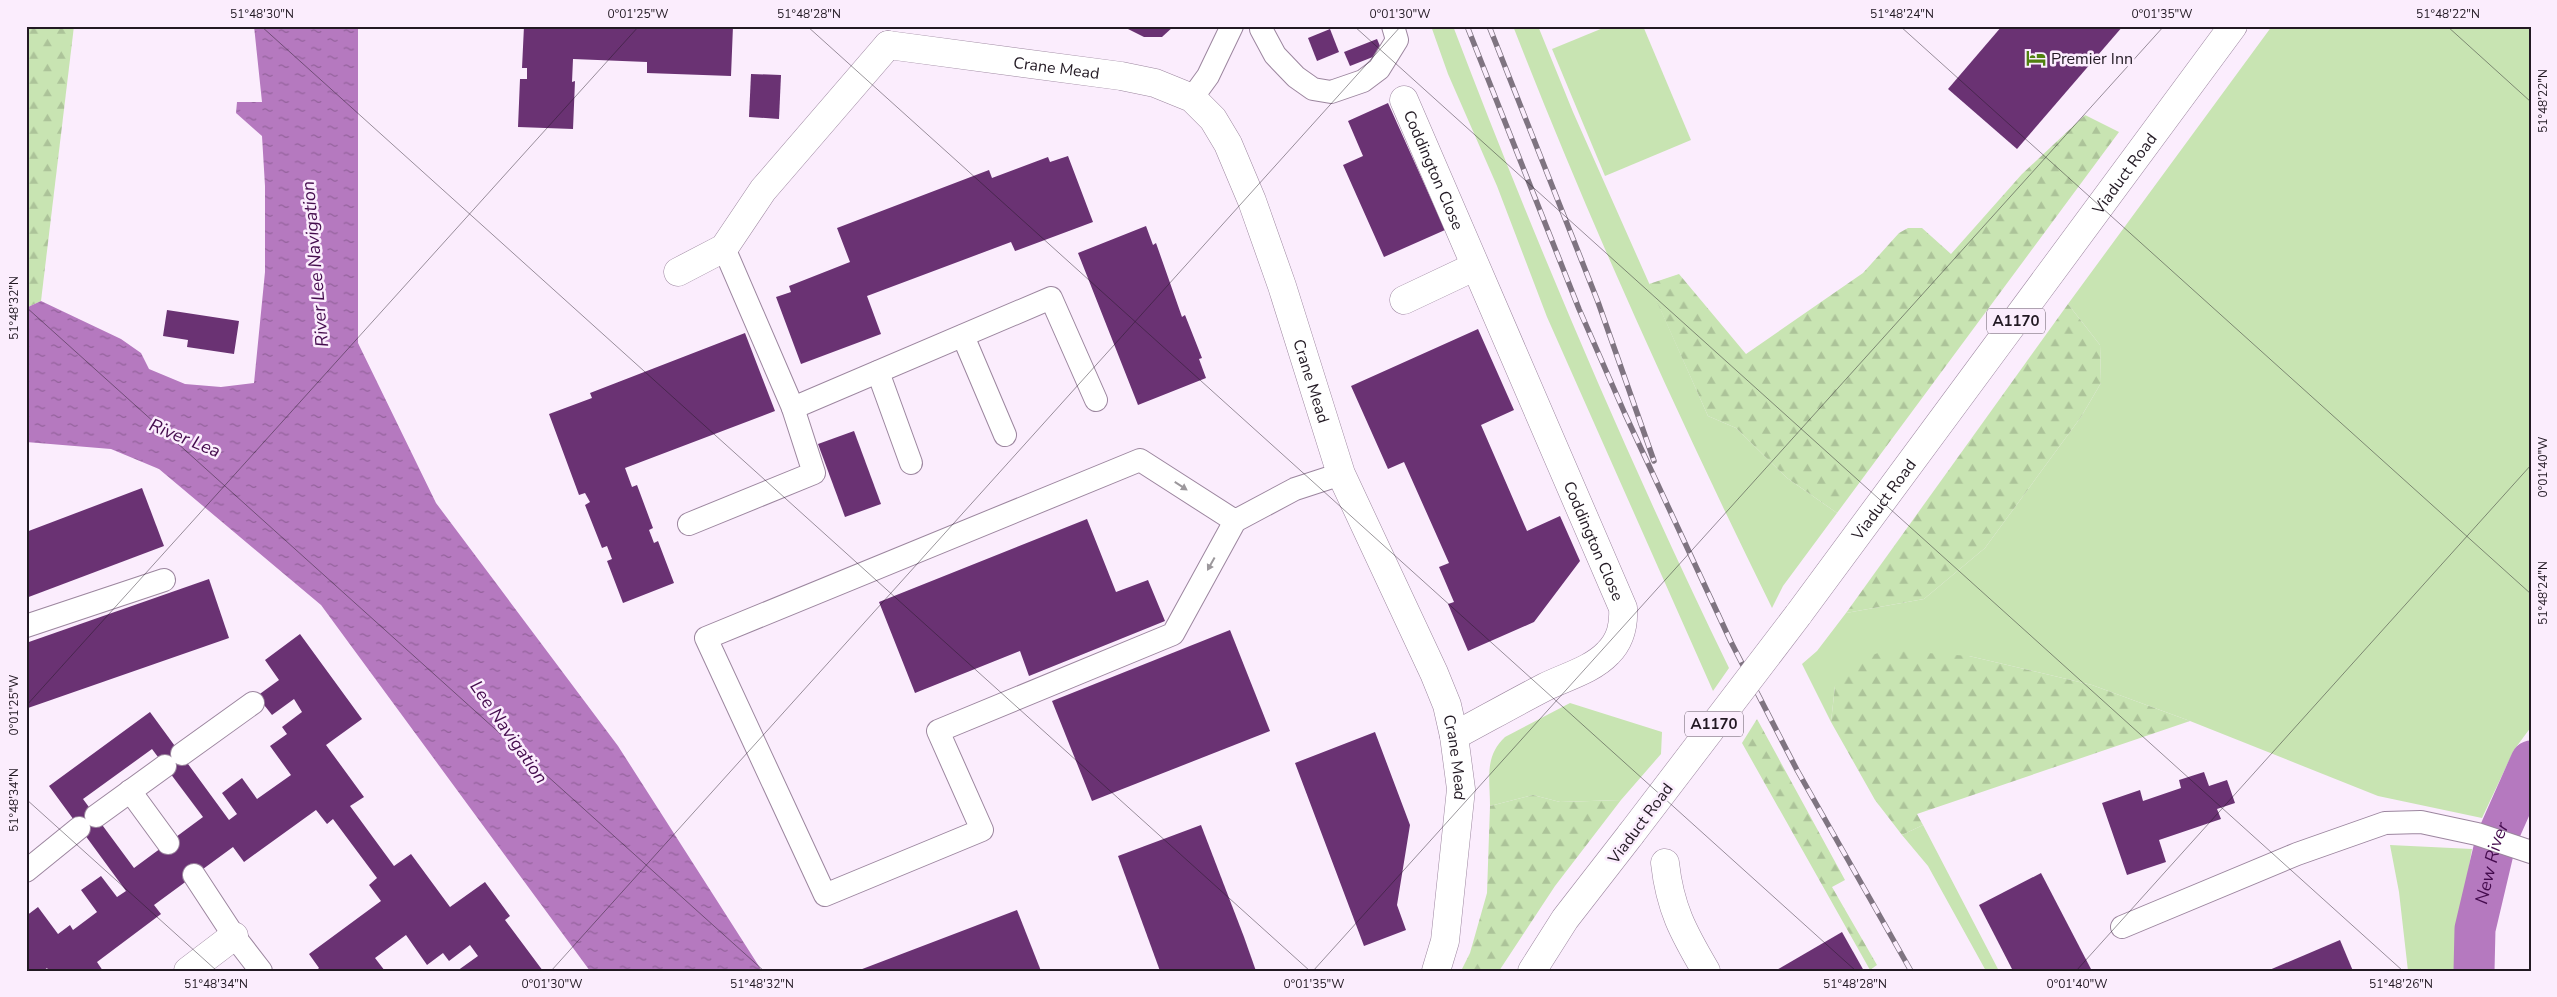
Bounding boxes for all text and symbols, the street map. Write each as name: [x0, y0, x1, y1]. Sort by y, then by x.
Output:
text: 51°48'30"N: [230, 6, 294, 22]
text: 0°01'25"W: [607, 6, 669, 22]
text: 51°48'28"N: [777, 6, 841, 22]
text: 0°01'30"W: [1369, 6, 1431, 22]
text: 51°48'24"N: [1870, 6, 1934, 22]
text: 0°01'35"W: [2131, 6, 2193, 22]
text: 51°48'22"N: [2416, 6, 2480, 22]
hotel icon: Premier Inn: [2025, 47, 2047, 69]
place label: Premier Inn: [2051, 48, 2133, 70]
street label: Crane Mead: [1012, 52, 1101, 85]
text: 51°48'22"N: [2535, 69, 2551, 133]
street label: Coddington Close: [1398, 107, 1469, 233]
street label: Viaduct Road: [2087, 129, 2162, 220]
water label: River Lee Navigation: [296, 180, 334, 348]
text: 51°48'32"N: [6, 276, 22, 340]
road number: A1170: [1987, 308, 2045, 334]
street label: Crane Mead: [1287, 337, 1334, 426]
water label: River Lea: [146, 413, 224, 463]
text: 0°01'40"W: [2535, 436, 2551, 498]
street label: Viaduct Road: [1846, 455, 1922, 546]
street label: Coddington Close: [1558, 478, 1629, 604]
one-way arrow: [1175, 482, 1188, 491]
one-way arrow: [1207, 556, 1215, 571]
text: 51°48'24"N: [2535, 561, 2551, 625]
text: 0°01'25"W: [6, 674, 22, 736]
water label: Lee Navigation: [465, 676, 553, 788]
street label: Crane Mead: [1437, 712, 1471, 801]
road number: A1170: [1685, 712, 1743, 736]
text: 51°48'34"N: [6, 768, 22, 832]
street label: Viaduct Road: [1603, 779, 1678, 869]
water label: New River: [2469, 818, 2515, 906]
text: 51°48'34"N: [184, 976, 248, 992]
text: 0°01'30"W: [521, 976, 583, 992]
text: 51°48'32"N: [730, 976, 794, 992]
text: 0°01'35"W: [1283, 976, 1345, 992]
text: 51°48'28"N: [1823, 976, 1887, 992]
text: 0°01'40"W: [2046, 976, 2108, 992]
text: 51°48'26"N: [2369, 976, 2433, 992]

